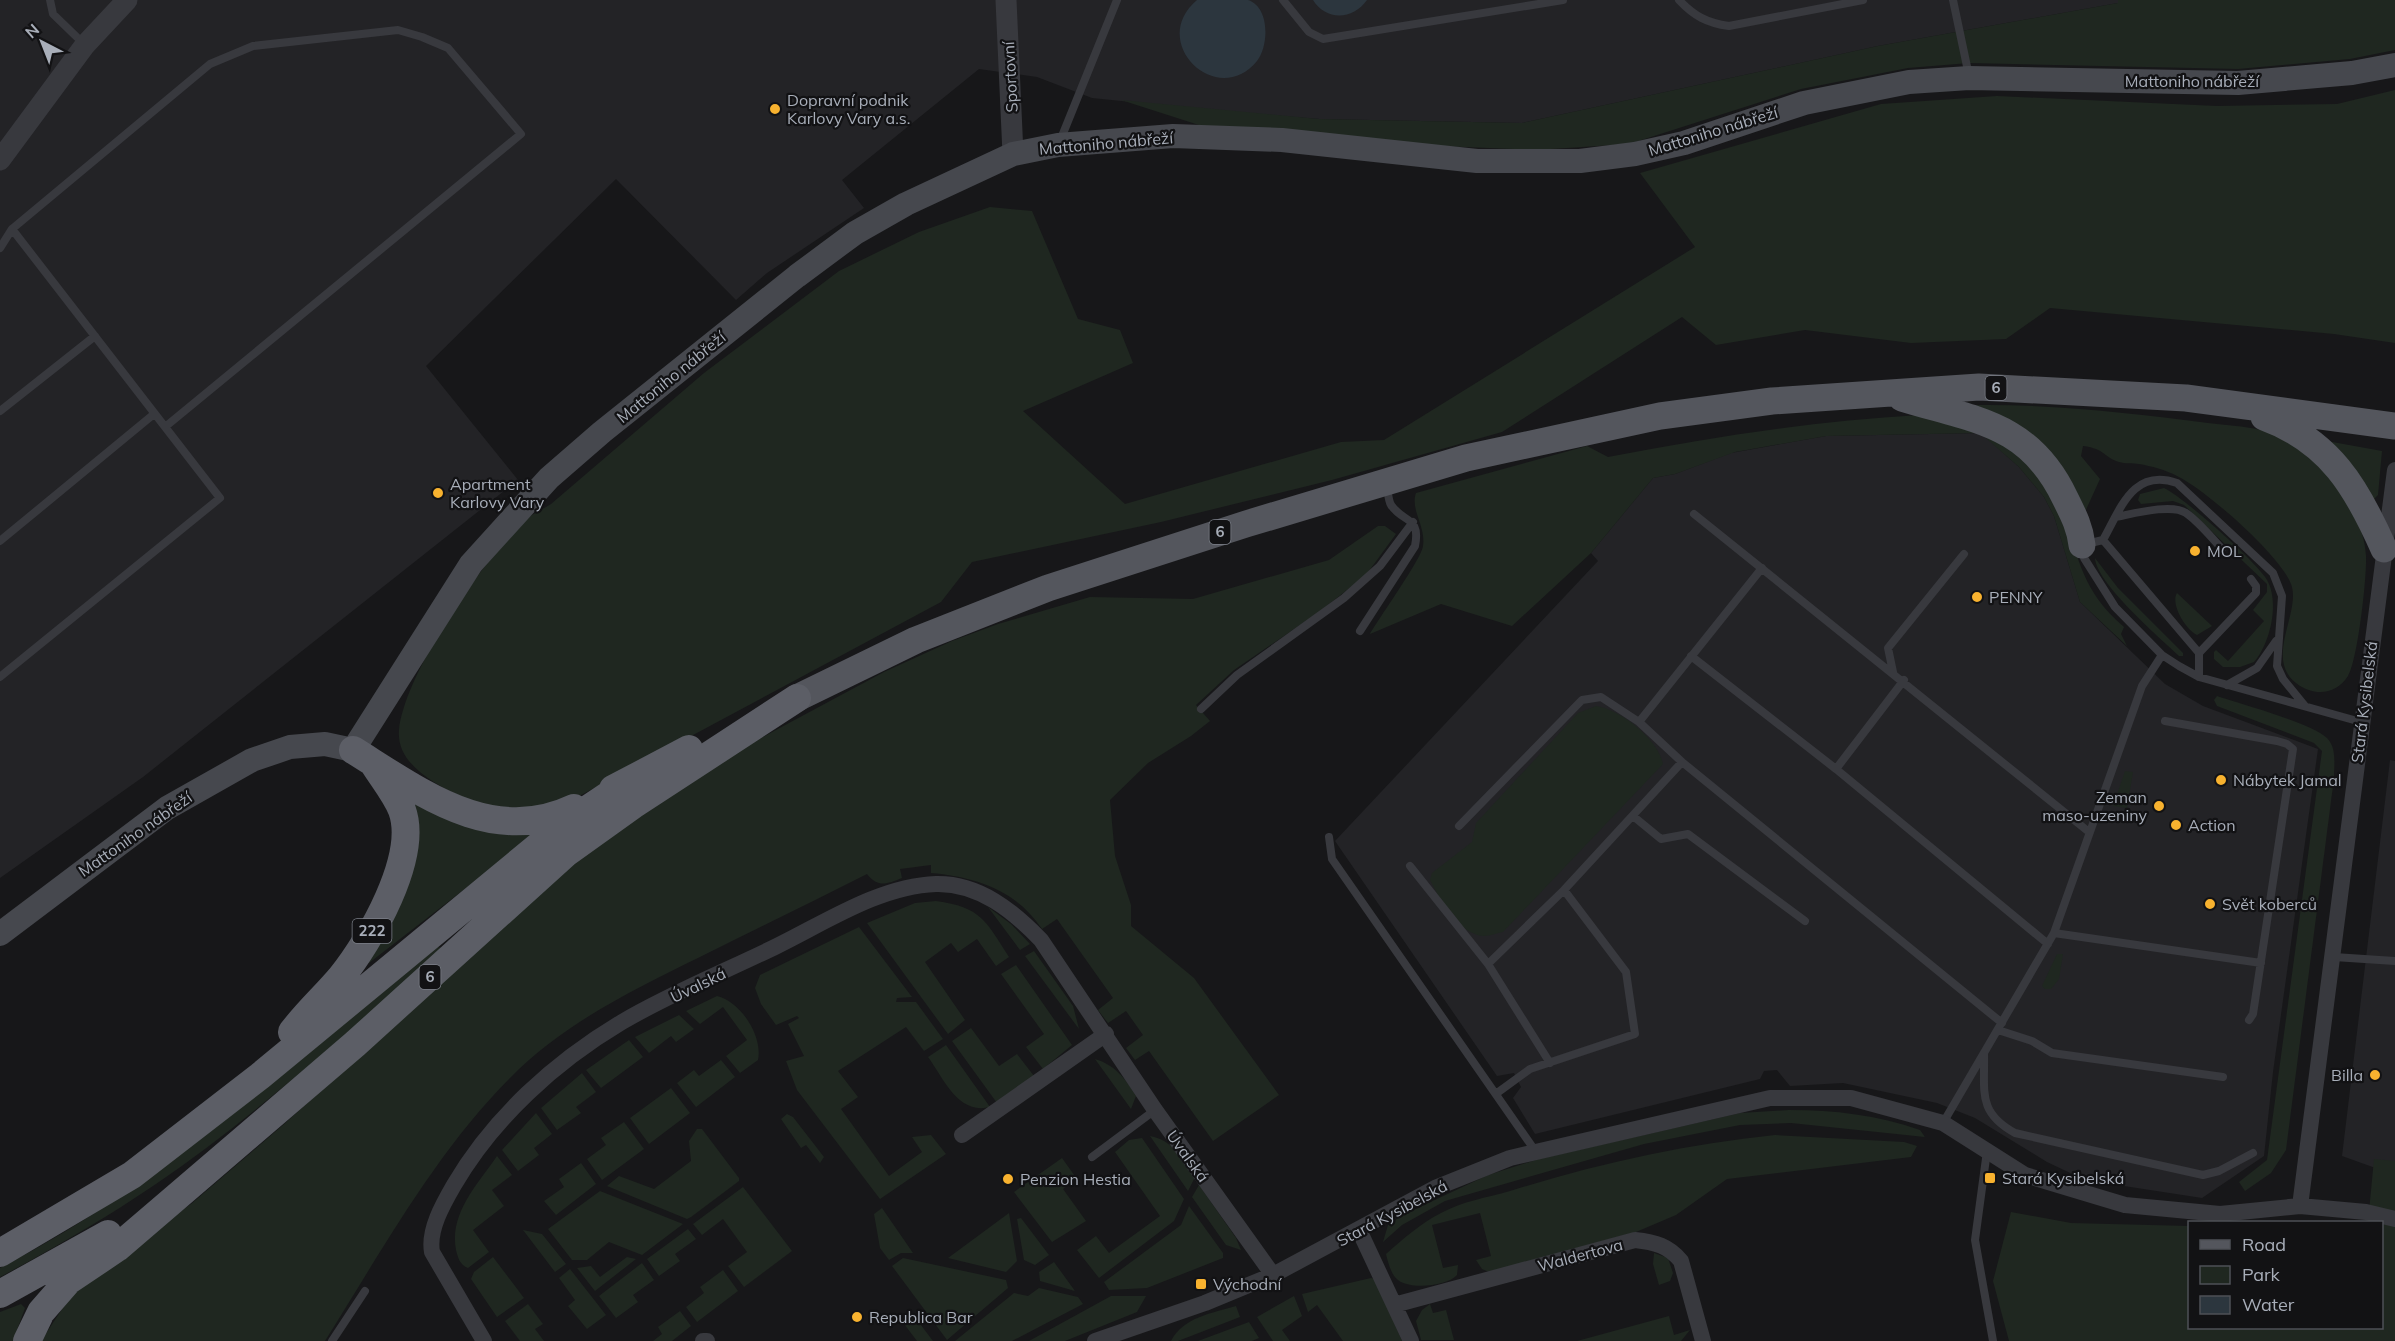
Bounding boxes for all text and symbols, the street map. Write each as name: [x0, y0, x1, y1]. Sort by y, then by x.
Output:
north arrow: [12, 12, 72, 72]
text: N: [21, 19, 43, 42]
street label: Sportovní: [998, 40, 1022, 113]
street label: Mattoniho nábřeží: [2125, 71, 2260, 91]
place label: Dopravní podnik Karlovy Vary a.s.: [787, 90, 910, 128]
street label: Mattoniho nábřeží: [1646, 101, 1781, 160]
marker: Dopravní podnik Karlovy Vary a.s.: [768, 102, 782, 116]
street label: Mattoniho nábřeží: [1038, 127, 1175, 159]
street label: Mattoniho nábřeží: [613, 326, 730, 427]
road number: 6: [1986, 376, 2006, 400]
place label: Apartment Karlovy Vary: [450, 474, 545, 512]
marker: Apartment Karlovy Vary: [431, 486, 445, 500]
road number: 6: [1210, 520, 1230, 544]
place label: MOL: [2207, 541, 2242, 561]
marker: MOL: [2188, 544, 2202, 558]
place label: PENNY: [1989, 587, 2043, 607]
marker: PENNY: [1970, 590, 1984, 604]
street label: Stará Kysibelská: [2347, 640, 2381, 764]
place label: Nábytek Jamal: [2233, 770, 2342, 790]
marker: Nábytek Jamal: [2214, 773, 2228, 787]
street label: Mattoniho nábřeží: [74, 787, 197, 881]
place label: Zeman maso-uzeniny: [2042, 787, 2147, 825]
marker: Zeman maso-uzeniny: [2152, 799, 2166, 813]
place label: Action: [2188, 815, 2236, 835]
marker: Action: [2169, 818, 2183, 832]
place label: Svět koberců: [2222, 894, 2317, 914]
marker: Svět koberců: [2203, 897, 2217, 911]
road number: 222: [352, 919, 392, 943]
street label: Úvalská: [667, 963, 729, 1007]
road number: 6: [420, 965, 440, 989]
place label: Billa: [2331, 1065, 2363, 1085]
marker: Billa: [2368, 1068, 2382, 1082]
street label: Úvalská: [1163, 1126, 1213, 1186]
place label: Stará Kysibelská: [2002, 1168, 2124, 1188]
place label: Penzion Hestia: [1020, 1169, 1131, 1189]
marker: Stará Kysibelská: [1983, 1171, 1997, 1185]
marker: Penzion Hestia: [1001, 1172, 1015, 1186]
street label: Stará Kysibelská: [1333, 1175, 1451, 1251]
legend: [2188, 1221, 2383, 1329]
text: Road: [2242, 1233, 2286, 1256]
street label: Waldertova: [1535, 1234, 1625, 1276]
text: Park: [2242, 1263, 2281, 1286]
place label: Východní: [1213, 1274, 1283, 1294]
marker: Východní: [1194, 1277, 1208, 1291]
text: Water: [2242, 1293, 2295, 1316]
place label: Republica Bar: [869, 1307, 973, 1327]
marker: Republica Bar: [850, 1310, 864, 1324]

